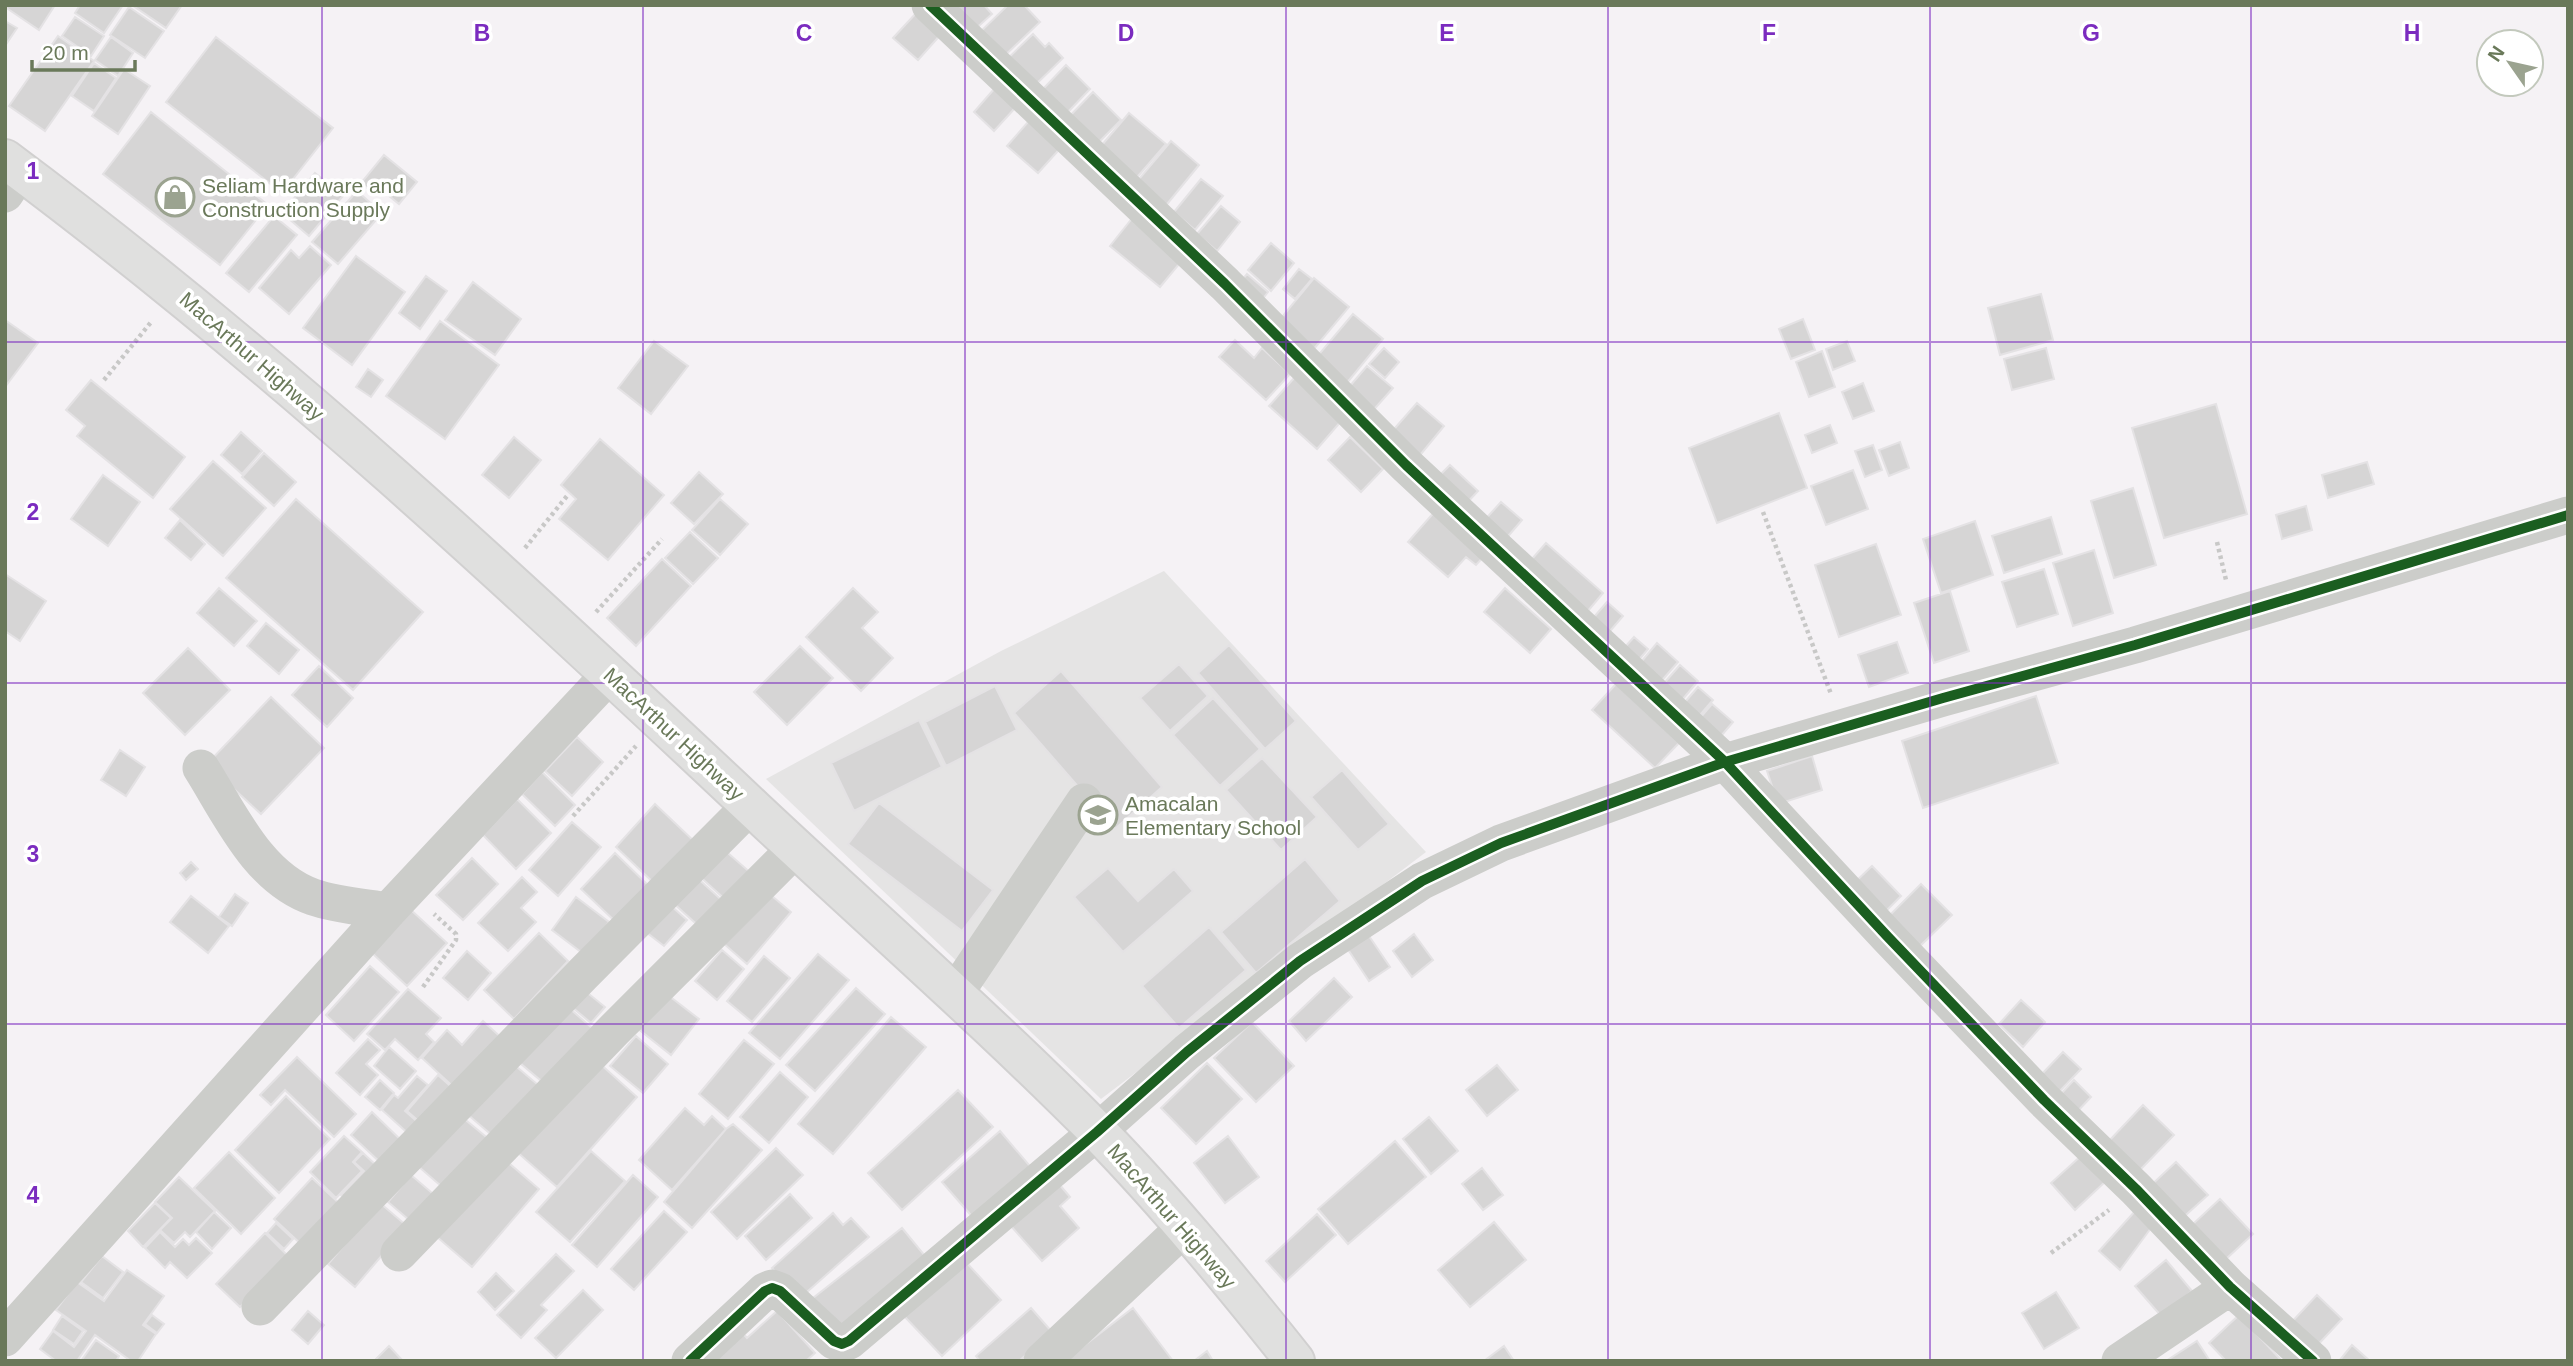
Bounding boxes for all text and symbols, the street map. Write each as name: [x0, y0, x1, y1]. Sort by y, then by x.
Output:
text: B: [474, 20, 490, 46]
text: C: [796, 20, 812, 46]
text: D: [1118, 20, 1134, 46]
text: E: [1439, 20, 1455, 46]
text: F: [1762, 20, 1776, 46]
text: G: [2082, 20, 2100, 46]
text: H: [2404, 20, 2420, 46]
scale bar: [32, 28, 135, 72]
north arrow: [2475, 28, 2545, 98]
text: 20 m: [42, 41, 89, 64]
text: N: [2484, 42, 2509, 65]
text: 1: [27, 158, 40, 184]
place label: Seliam Hardware and Construction Supply: [202, 174, 404, 221]
shop icon: Seliam Hardware and Construction Supply: [154, 176, 196, 218]
street label: MacArthur Highway: [175, 287, 329, 425]
text: 2: [27, 499, 39, 525]
street label: MacArthur Highway: [599, 663, 749, 805]
place label: Amacalan Elementary School: [1125, 792, 1301, 839]
school or university icon: Amacalan Elementary School: [1077, 794, 1119, 836]
text: 3: [27, 841, 39, 867]
street label: MacArthur Highway: [1103, 1139, 1241, 1293]
text: 4: [27, 1182, 40, 1208]

